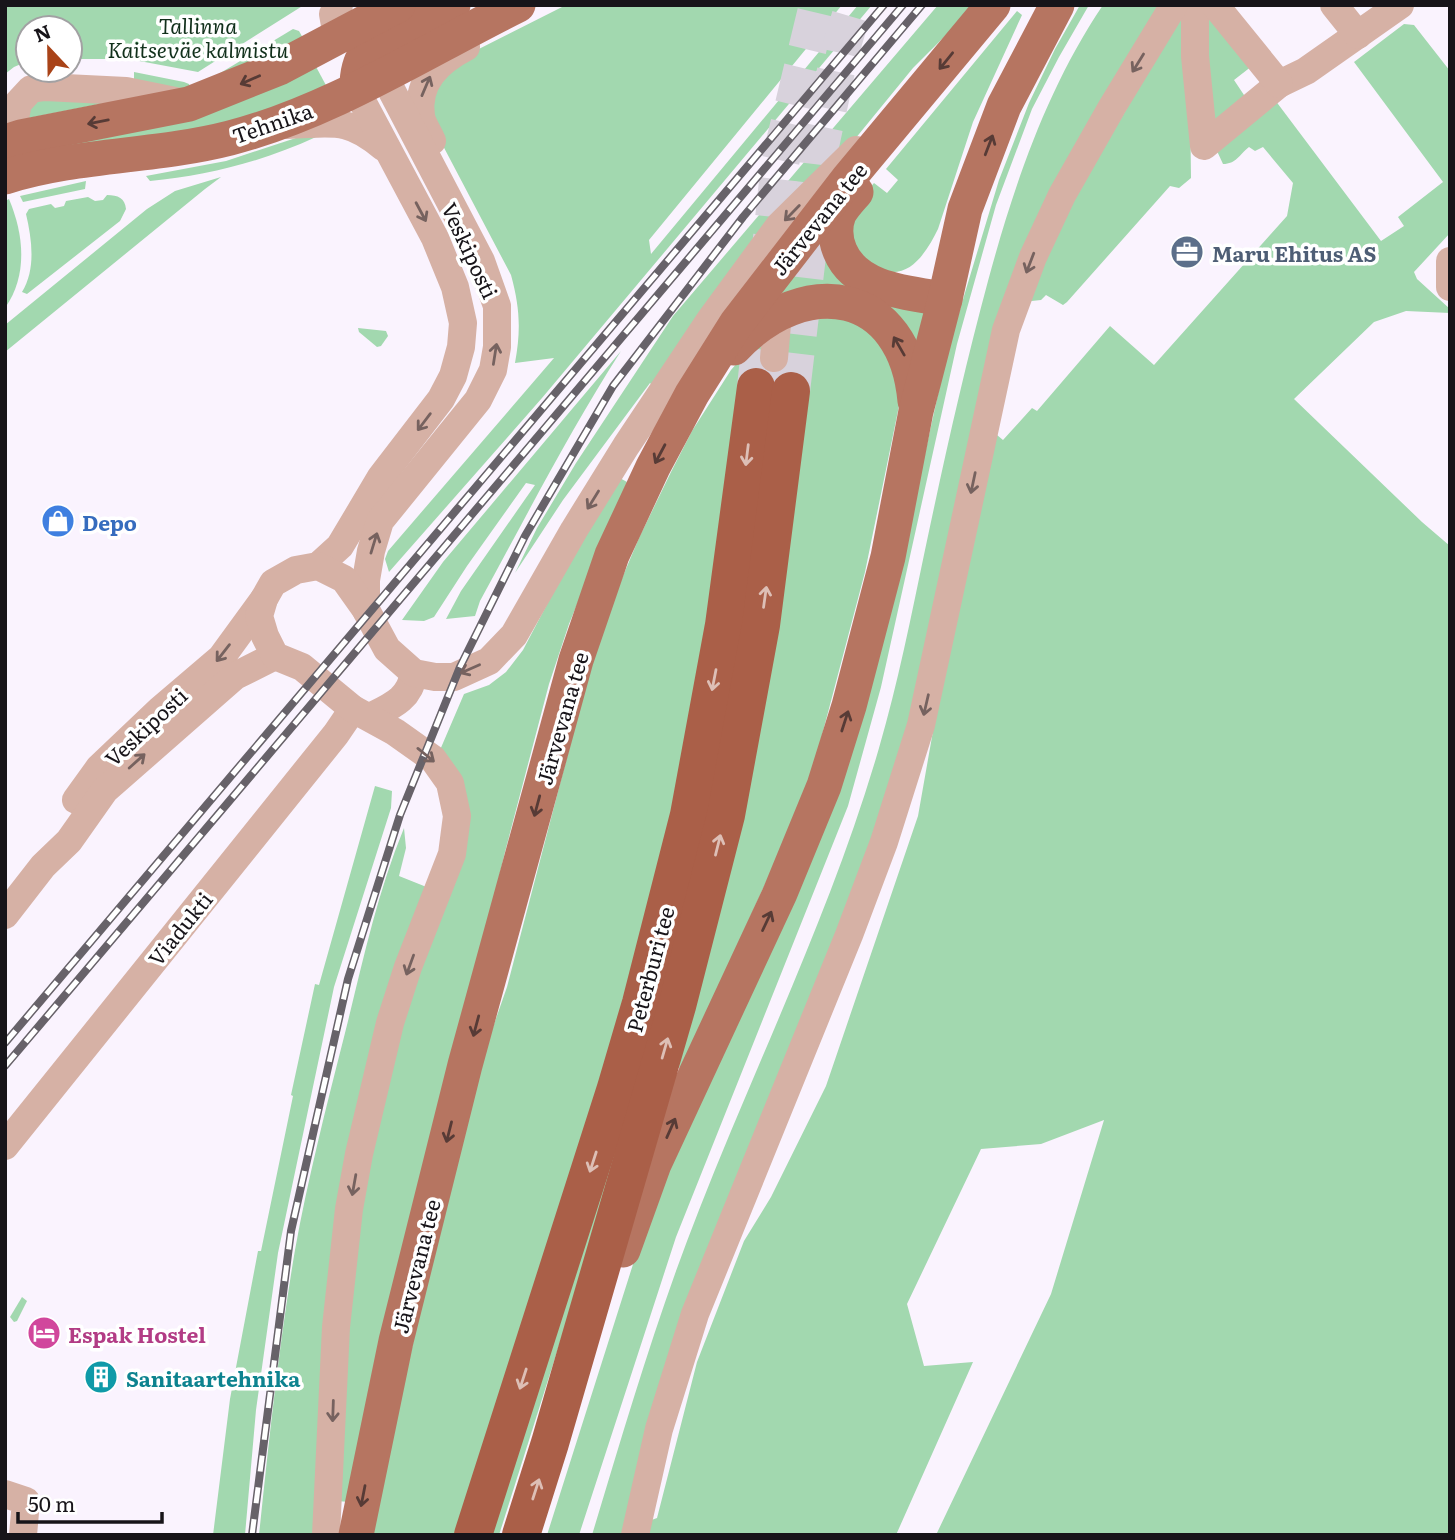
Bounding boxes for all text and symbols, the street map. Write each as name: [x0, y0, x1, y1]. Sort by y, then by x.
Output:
park label: Tallinna Kaitseväe kalmistu: [107, 9, 289, 64]
north arrow: [14, 14, 84, 84]
text: N: [30, 16, 55, 48]
one-way arrow: [939, 51, 954, 69]
one-way arrow: [1131, 53, 1145, 73]
one-way arrow: [240, 74, 261, 87]
one-way arrow: [420, 76, 433, 97]
street label: Tehnika: [228, 94, 317, 150]
one-way arrow: [87, 116, 110, 129]
one-way arrow: [984, 135, 996, 157]
street label: Järvevana tee: [763, 155, 873, 281]
street label: Veskiposti: [435, 197, 507, 303]
one-way arrow: [415, 202, 429, 222]
one-way arrow: [784, 204, 801, 221]
office icon: Maru Ehitus AS: [1168, 233, 1206, 271]
place label: Maru Ehitus AS: [1212, 237, 1376, 268]
one-way arrow: [1023, 252, 1036, 274]
one-way arrow: [892, 336, 906, 356]
one-way arrow: [489, 343, 502, 366]
one-way arrow: [416, 412, 431, 431]
one-way arrow: [653, 443, 667, 464]
one-way arrow: [741, 443, 754, 465]
one-way arrow: [966, 471, 980, 494]
one-way arrow: [585, 490, 600, 509]
shop icon: Depo: [39, 502, 77, 540]
place label: Depo: [82, 506, 137, 537]
one-way arrow: [368, 532, 381, 554]
one-way arrow: [758, 586, 771, 609]
one-way arrow: [215, 644, 230, 662]
street label: Järvevana tee: [527, 648, 595, 788]
one-way arrow: [459, 664, 480, 677]
one-way arrow: [707, 668, 721, 691]
street label: Veskiposti: [97, 680, 193, 772]
one-way arrow: [918, 694, 931, 716]
one-way arrow: [840, 710, 852, 732]
one-way arrow: [417, 748, 435, 763]
one-way arrow: [128, 752, 145, 769]
one-way arrow: [529, 795, 542, 817]
one-way arrow: [712, 834, 725, 857]
street label: Viadukti: [139, 884, 219, 972]
street label: Peterburi tee: [617, 903, 681, 1035]
one-way arrow: [760, 911, 774, 932]
one-way arrow: [402, 953, 415, 975]
one-way arrow: [469, 1014, 482, 1036]
one-way arrow: [660, 1037, 673, 1059]
one-way arrow: [665, 1117, 678, 1139]
one-way arrow: [442, 1120, 455, 1142]
one-way arrow: [585, 1151, 598, 1173]
one-way arrow: [346, 1173, 360, 1196]
street label: Järvevana tee: [383, 1196, 447, 1336]
hotel icon: Espak Hostel: [25, 1314, 63, 1352]
place label: Espak Hostel: [68, 1318, 206, 1349]
building icon: Sanitaartehnika: [82, 1358, 120, 1396]
place label: Sanitaartehnika: [126, 1362, 301, 1393]
one-way arrow: [516, 1367, 528, 1389]
one-way arrow: [326, 1399, 339, 1422]
one-way arrow: [530, 1478, 543, 1500]
scale bar: [18, 1480, 161, 1524]
one-way arrow: [356, 1484, 370, 1507]
text: 50 m: [28, 1487, 75, 1518]

